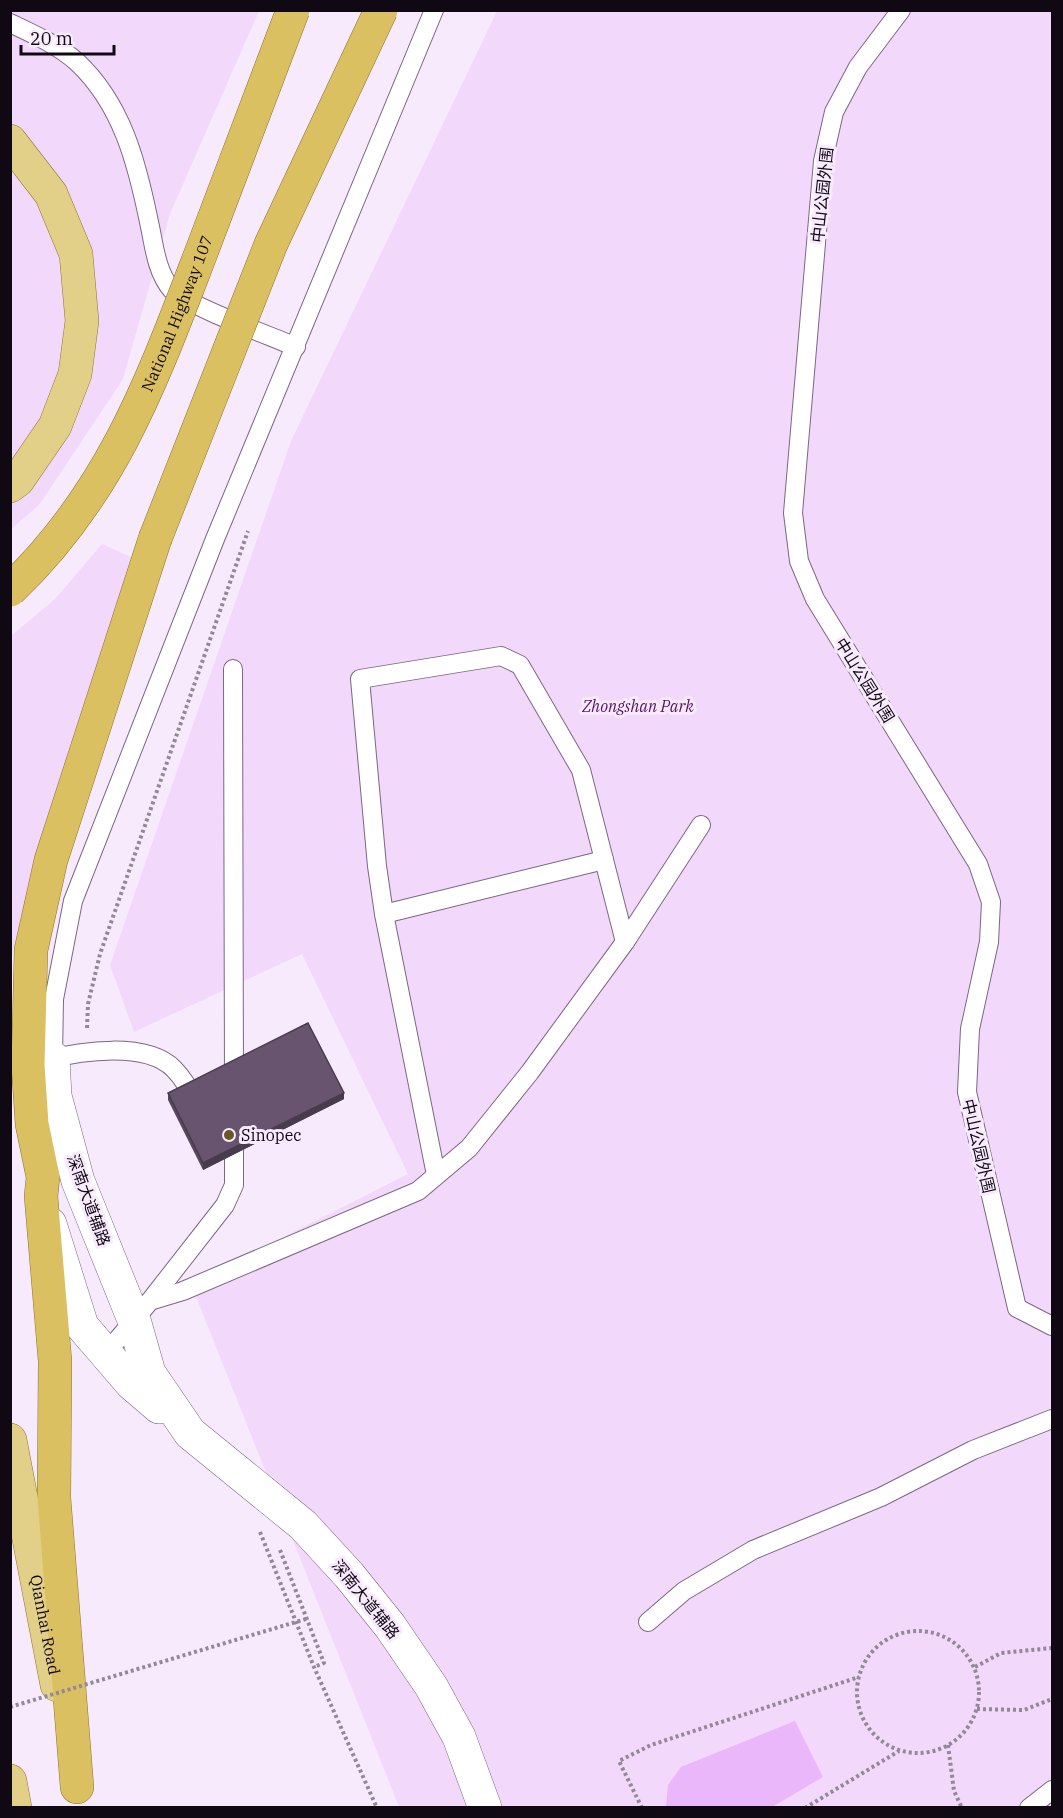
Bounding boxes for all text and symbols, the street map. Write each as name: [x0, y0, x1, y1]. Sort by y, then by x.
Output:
scale bar: [21, 18, 114, 56]
text: 20 m: [30, 27, 73, 50]
street label: 中山公园外围: [807, 146, 837, 244]
street label: National Highway 107: [137, 233, 217, 395]
street label: 中山公园外围: [831, 634, 899, 726]
park label: Zhongshan Park: [581, 696, 694, 716]
street label: 中山公园外围: [958, 1097, 1000, 1195]
place label: Sinopec: [241, 1125, 302, 1145]
marker: Sinopec: [222, 1128, 236, 1142]
street label: 深南大道辅路: [63, 1151, 115, 1249]
street label: 深南大道辅路: [328, 1555, 404, 1643]
street label: Qianhai Road: [26, 1573, 65, 1676]

